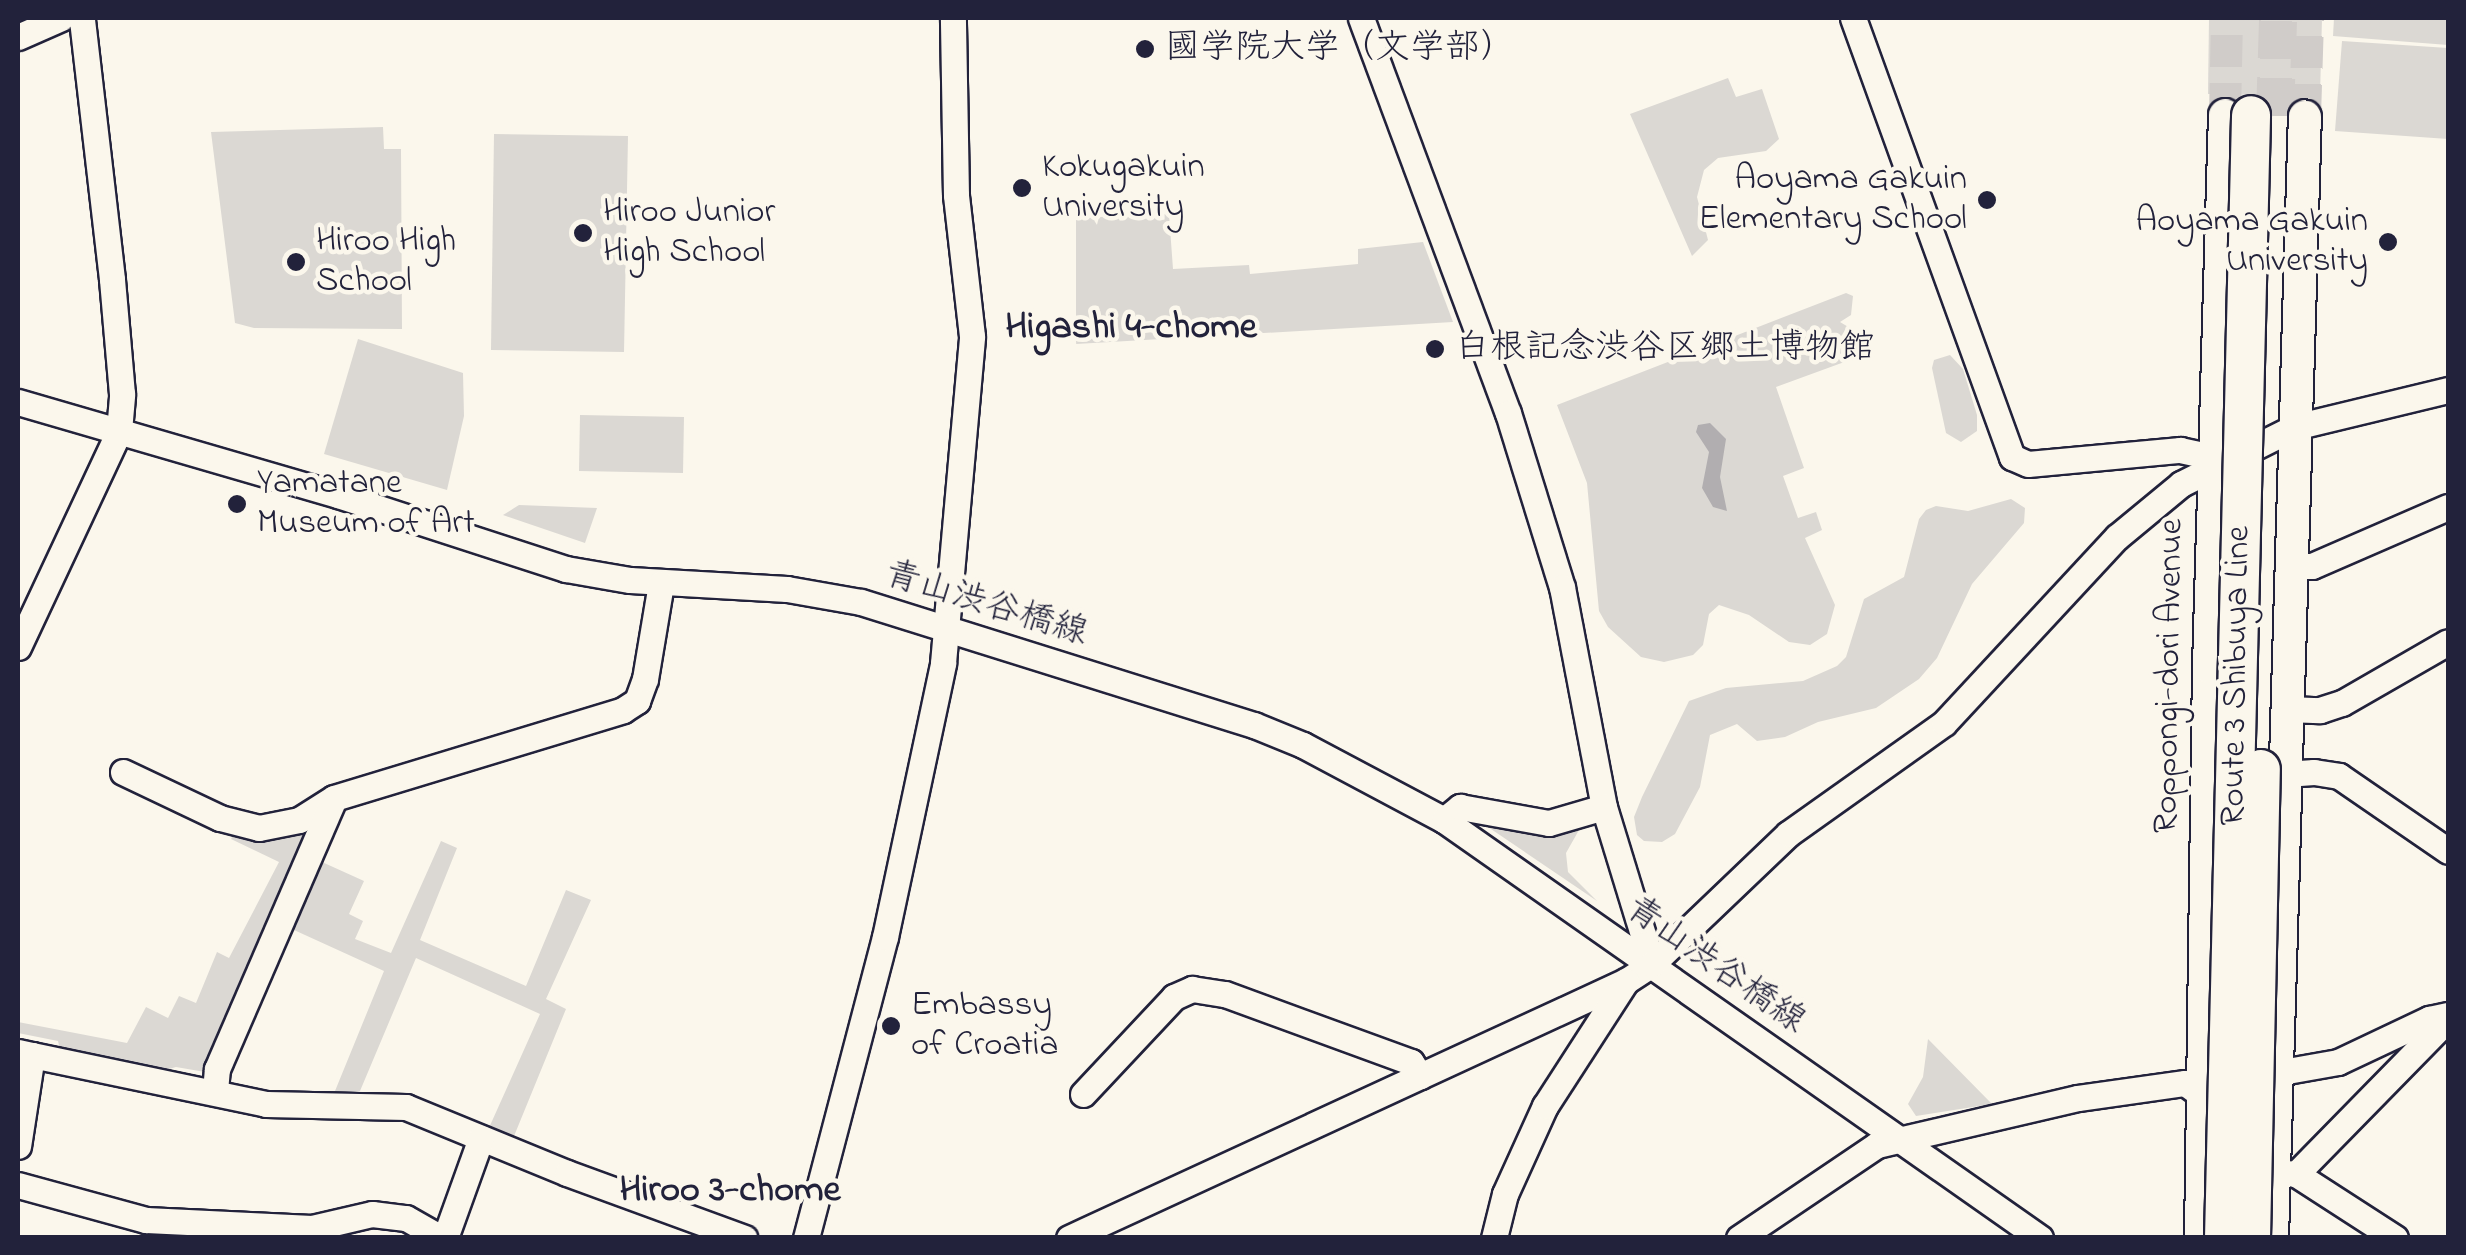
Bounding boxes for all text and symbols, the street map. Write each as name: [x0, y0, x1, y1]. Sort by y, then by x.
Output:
place label: 國学院大学（文学部）: [1165, 28, 1515, 70]
marker: 國学院大学（文学部）: [1134, 38, 1156, 60]
place label: Kokugakuin University: [1042, 147, 1205, 229]
place label: Aoyama Gakuin Elementary School: [1699, 159, 1967, 241]
marker: Kokugakuin University: [1011, 177, 1033, 199]
marker: Aoyama Gakuin Elementary School: [1976, 189, 1998, 211]
place label: Hiroo Junior High School: [603, 192, 775, 274]
place label: Aoyama Gakuin University: [2135, 201, 2368, 283]
place label: Hiroo High School: [316, 221, 456, 303]
marker: Hiroo Junior High School: [572, 222, 594, 244]
marker: Aoyama Gakuin University: [2377, 231, 2399, 253]
marker: Hiroo High School: [285, 251, 307, 273]
district label: Higashi 4-chome: [1005, 306, 1257, 352]
place label: 白根記念渋谷区郷土博物館: [1455, 328, 1875, 370]
marker: 白根記念渋谷区郷土博物館: [1424, 338, 1446, 360]
place label: Yamatane Museum of Art: [257, 463, 475, 545]
marker: Yamatane Museum of Art: [226, 493, 248, 515]
street label: Roppongi-dori Avenue: [2146, 518, 2194, 834]
street label: Route 3 Shibuya Line: [2213, 526, 2261, 826]
street label: 青山渋谷橋線: [879, 554, 1093, 656]
street label: 青山渋谷橋線: [1617, 889, 1813, 1043]
place label: Embassy of Croatia: [911, 985, 1058, 1067]
marker: Embassy of Croatia: [880, 1015, 902, 1037]
district label: Hiroo 3-chome: [620, 1169, 840, 1215]

